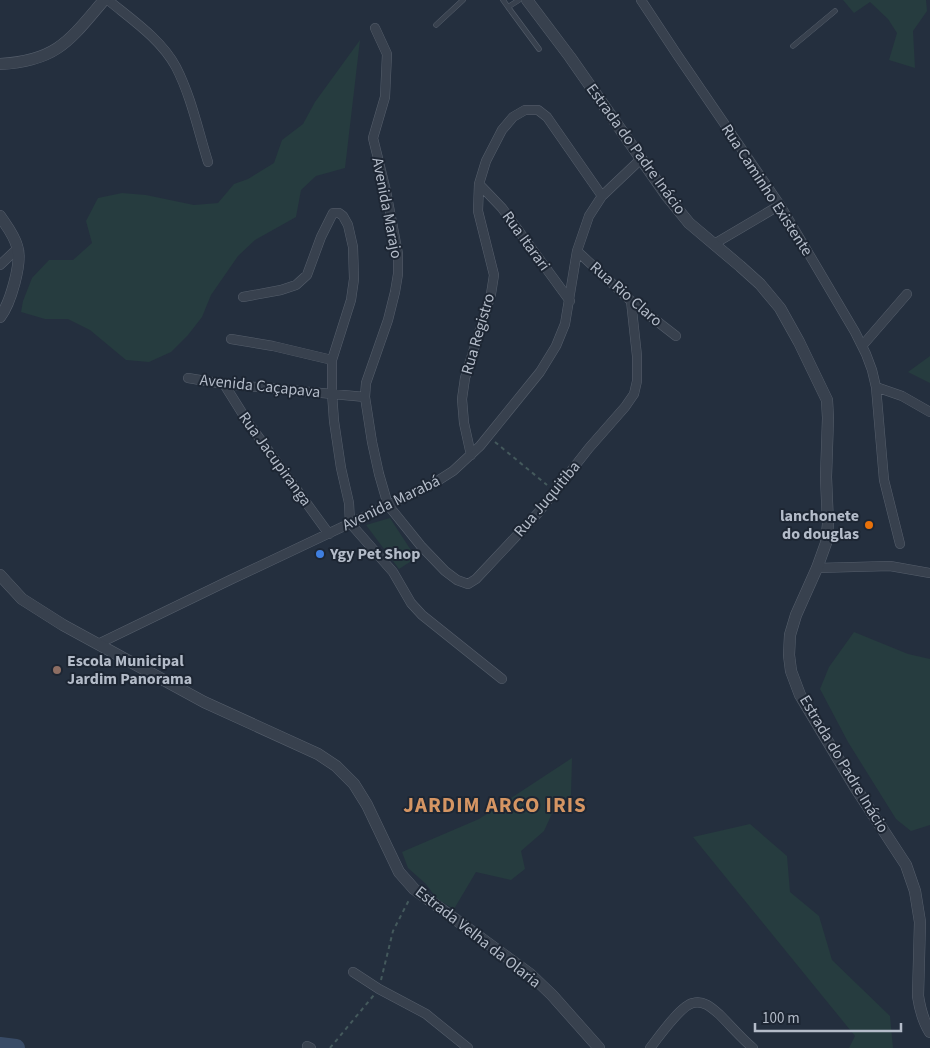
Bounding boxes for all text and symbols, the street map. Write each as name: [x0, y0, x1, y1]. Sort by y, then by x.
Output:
street label: Estrada do Padre Inácio: [581, 79, 691, 219]
street label: Rua Caminho Existente: [716, 120, 818, 260]
street label: Avenida Marajo: [366, 156, 408, 260]
street label: Rua Itarari: [497, 207, 555, 275]
street label: Rua Rio Claro: [585, 256, 667, 332]
street label: Rua Registro: [456, 291, 500, 377]
street label: Avenida Caçapava: [199, 369, 321, 403]
street label: Rua Jacupiranga: [233, 407, 317, 511]
street label: Rua Juquitiba: [509, 456, 585, 542]
street label: Avenida Marabá: [338, 470, 444, 536]
place label: lanchonete do douglas: [780, 505, 859, 545]
marker: lanchonete do douglas: [863, 519, 875, 531]
place label: Ygy Pet Shop: [329, 543, 420, 565]
marker: Ygy Pet Shop: [314, 548, 326, 560]
place label: Escola Municipal Jardim Panorama: [67, 650, 192, 690]
marker: Escola Municipal Jardim Panorama: [51, 664, 63, 676]
street label: Estrada do Padre Inácio: [794, 691, 894, 837]
district label: JARDIM ARCO IRIS: [403, 790, 587, 820]
street label: Estrada Velha da Olaria: [411, 881, 545, 993]
scale bar: [755, 1000, 901, 1032]
text: 100 m: [762, 1008, 800, 1029]

